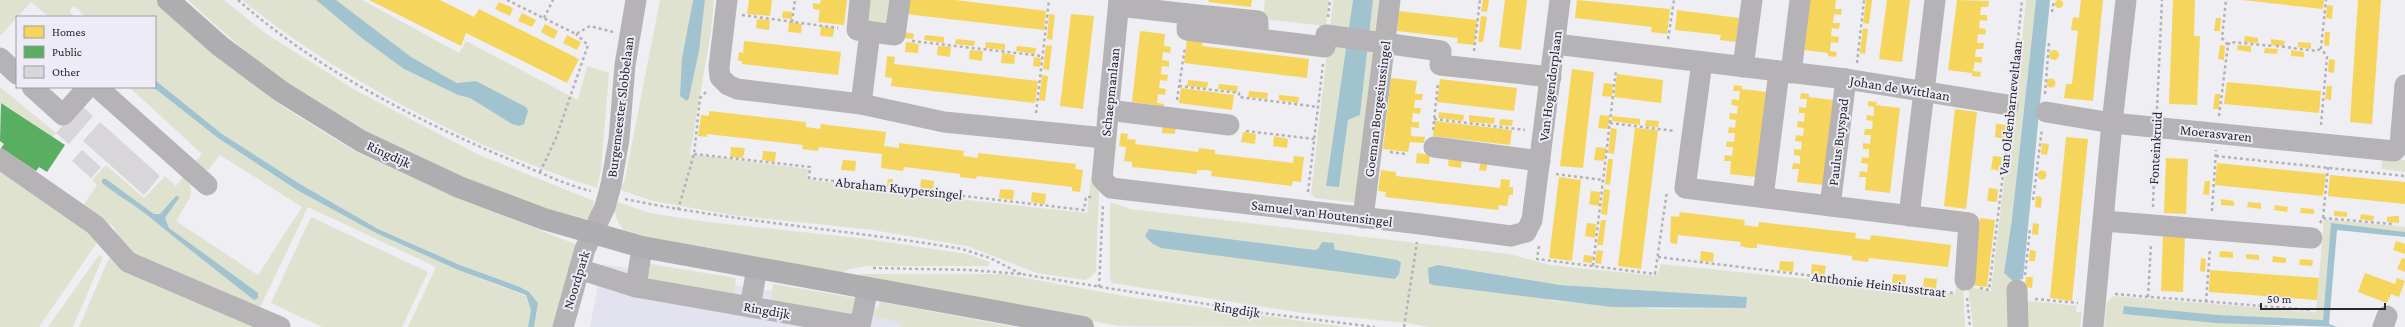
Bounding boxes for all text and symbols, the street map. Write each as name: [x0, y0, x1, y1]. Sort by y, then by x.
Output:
legend: [16, 16, 156, 88]
text: Homes: [52, 25, 86, 39]
street label: Van Hogendorplaan: [1535, 29, 1565, 142]
street label: Burgemeester Slobbelaan: [603, 35, 637, 178]
street label: Van Oldenbarneveltlaan: [1995, 39, 2025, 176]
street label: Goeman Borgesiussingel: [1361, 40, 1393, 178]
text: Public: [52, 45, 82, 59]
street label: Schaepmanlaan: [1097, 46, 1123, 137]
text: Other: [52, 65, 81, 79]
street label: Johan de Wittlaan: [1847, 72, 1952, 104]
street label: Paulus Buyspad: [1825, 97, 1851, 187]
street label: Fonteinkruid: [2145, 110, 2165, 185]
street label: Moerasvaren: [2179, 121, 2253, 145]
street label: Ringdijk: [364, 137, 414, 172]
street label: Abraham Kuypersingel: [835, 173, 964, 203]
street label: Samuel van Houtensingel: [1250, 196, 1394, 230]
street label: Noordpark: [560, 248, 593, 311]
street label: Anthonie Heinsiusstraat: [1811, 268, 1948, 300]
scale bar: [2261, 285, 2385, 311]
text: 50 m: [2267, 292, 2292, 306]
street label: Ringdijk: [1212, 297, 1262, 322]
street label: Ringdijk: [742, 298, 792, 323]

